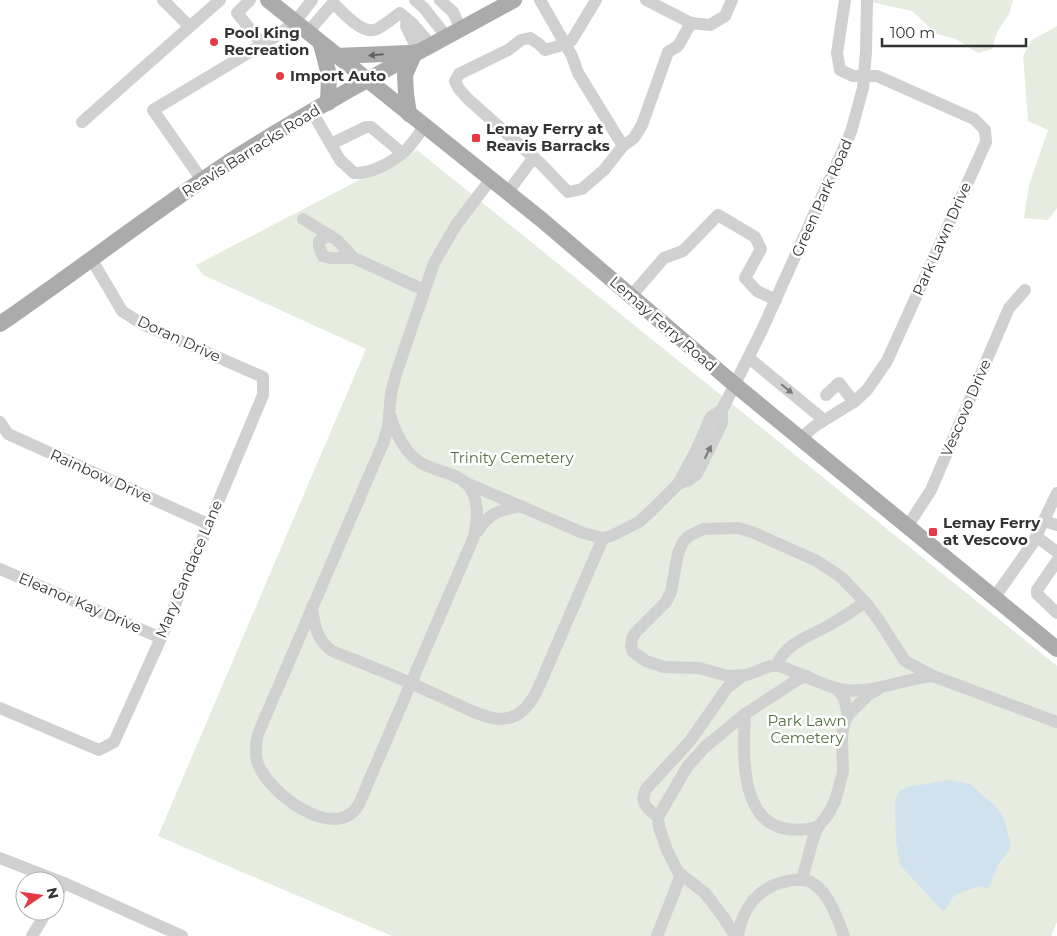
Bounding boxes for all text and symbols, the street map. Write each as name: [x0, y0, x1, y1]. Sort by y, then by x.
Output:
scale bar: [882, 15, 1026, 47]
place label: Pool King Recreation: [224, 23, 309, 59]
text: 100 m: [890, 23, 935, 42]
marker: Pool King Recreation: [208, 36, 220, 48]
one-way arrow: [367, 51, 383, 59]
place label: Import Auto: [290, 66, 386, 85]
marker: Import Auto: [274, 70, 286, 82]
street label: Reavis Barracks Road: [178, 100, 323, 201]
place label: Lemay Ferry at Reavis Barracks: [486, 119, 610, 155]
marker: Lemay Ferry at Reavis Barracks: [470, 132, 482, 144]
street label: Green Park Road: [787, 136, 856, 260]
street label: Park Lawn Drive: [908, 179, 975, 299]
street label: Lemay Ferry Road: [606, 272, 721, 375]
street label: Doran Drive: [135, 311, 224, 366]
street label: Vescovo Drive: [936, 356, 995, 459]
one-way arrow: [780, 383, 792, 395]
street label: Rainbow Drive: [47, 445, 155, 507]
one-way arrow: [704, 445, 712, 459]
park label: Trinity Cemetery: [450, 448, 574, 467]
street label: Mary Candace Lane: [151, 497, 226, 641]
place label: Lemay Ferry at Vescovo: [943, 513, 1041, 549]
marker: Lemay Ferry at Vescovo: [927, 526, 939, 538]
street label: Eleanor Kay Drive: [16, 568, 144, 637]
park label: Park Lawn Cemetery: [767, 711, 847, 747]
north arrow: [15, 871, 65, 921]
text: N: [43, 886, 63, 901]

